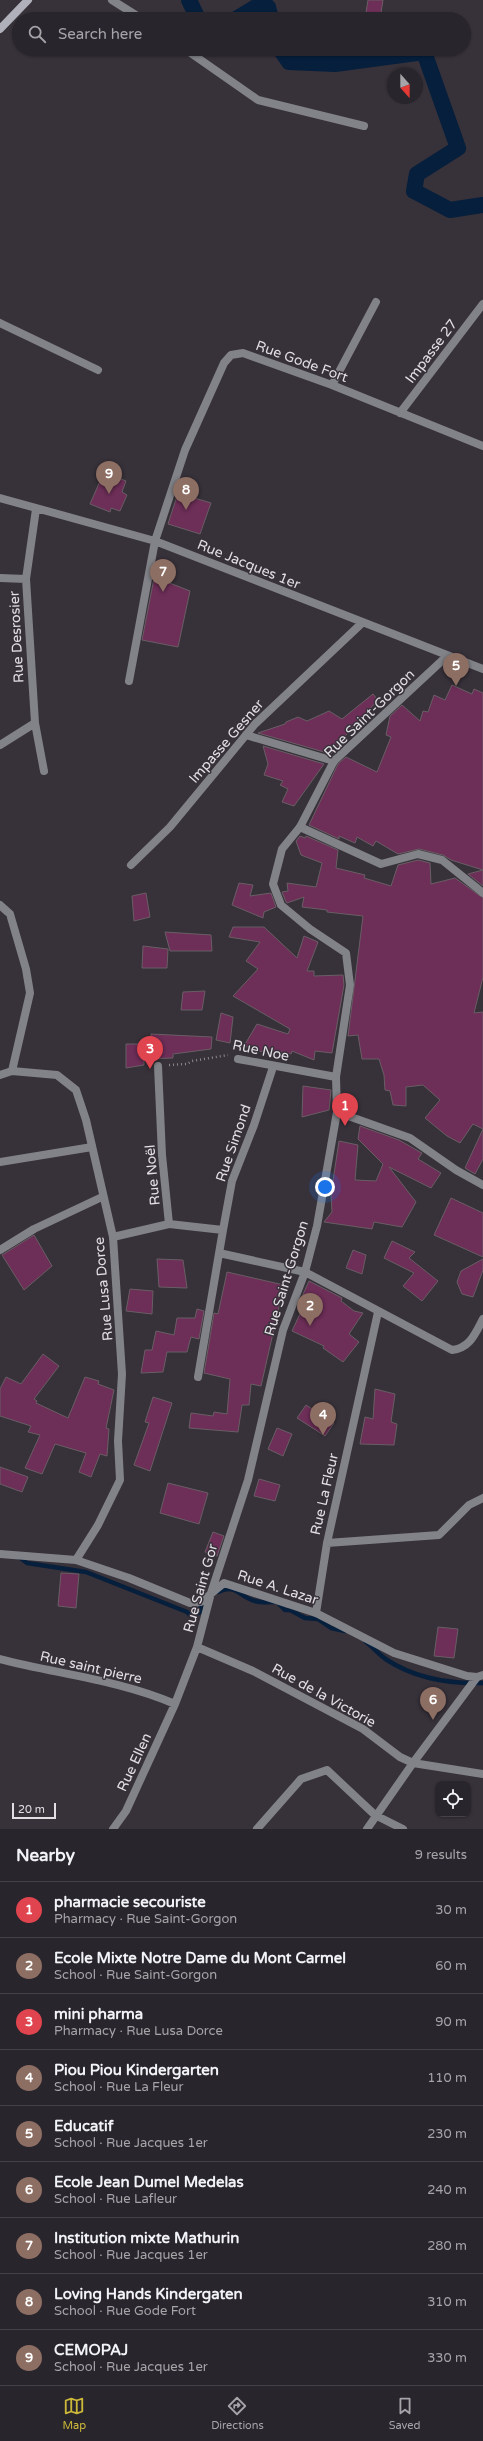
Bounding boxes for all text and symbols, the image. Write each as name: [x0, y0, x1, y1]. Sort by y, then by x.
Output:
search box: [12, 12, 471, 56]
icon: search: [26, 23, 48, 45]
text: Search here: [58, 25, 142, 43]
north arrow: [387, 68, 423, 104]
street label: Impasse 27: [402, 316, 461, 387]
street label: Rue Gode Fort: [253, 337, 351, 386]
pin: 9: [96, 461, 122, 494]
pin: 8: [173, 477, 199, 510]
street label: Rue Jacques 1er: [195, 536, 303, 593]
pin: 7: [150, 559, 176, 592]
street label: Rue Desrosier: [6, 590, 27, 683]
pin: 5: [443, 653, 469, 686]
street label: Rue Saint-Gorgon: [320, 666, 418, 761]
street label: Impasse Gesner: [185, 695, 268, 787]
pin: 3: [137, 1036, 163, 1069]
street label: Rue Noe: [231, 1036, 291, 1065]
pin: 1: [332, 1093, 358, 1126]
street label: Rue Simond: [212, 1102, 255, 1184]
street label: Rue Noël: [141, 1144, 164, 1206]
your location: [315, 1177, 335, 1197]
street label: Rue Saint-Gorgon: [261, 1218, 312, 1338]
street label: Rue Lusa Dorce: [90, 1236, 117, 1342]
pin: 2: [297, 1293, 323, 1326]
pin: 4: [310, 1402, 336, 1435]
street label: Rue La Fleur: [307, 1451, 342, 1537]
street label: Rue Saint Gor: [180, 1541, 221, 1635]
street label: Rue A. Lazar: [235, 1566, 321, 1609]
street label: Rue saint pierre: [38, 1647, 144, 1688]
street label: Rue de la Victorie: [269, 1660, 379, 1731]
pin: 6: [420, 1687, 446, 1720]
street label: Rue Ellen: [114, 1730, 155, 1794]
map controls: [435, 1781, 471, 1817]
button: locate: [435, 1781, 471, 1817]
scale bar: [12, 1801, 56, 1820]
text: 20 m: [18, 1803, 45, 1816]
text: Nearby: [16, 1845, 75, 1866]
text: 9 results: [415, 1847, 467, 1863]
text: pharmacie secouriste: [54, 1893, 206, 1911]
text: 1: [25, 1902, 33, 1918]
text: 30 m: [435, 1902, 467, 1918]
text: Pharmacy · Rue Saint-Gorgon: [54, 1911, 237, 1927]
text: Ecole Mixte Notre Dame du Mont Carmel: [54, 1949, 346, 1967]
text: 2: [25, 1958, 33, 1974]
text: 60 m: [435, 1958, 467, 1974]
text: School · Rue Saint-Gorgon: [54, 1967, 217, 1983]
text: mini pharma: [54, 2005, 143, 2023]
text: 3: [25, 2014, 33, 2030]
text: 90 m: [435, 2014, 467, 2030]
text: Pharmacy · Rue Lusa Dorce: [54, 2023, 223, 2039]
text: Piou Piou Kindergarten: [54, 2061, 219, 2079]
text: 4: [25, 2070, 33, 2086]
text: 110 m: [427, 2070, 467, 2086]
text: School · Rue La Fleur: [54, 2079, 183, 2095]
text: Educatif: [54, 2117, 113, 2135]
text: 5: [25, 2126, 33, 2142]
text: 230 m: [427, 2126, 467, 2142]
text: School · Rue Jacques 1er: [54, 2135, 208, 2151]
text: Ecole Jean Dumel Medelas: [54, 2173, 244, 2191]
text: 6: [25, 2182, 33, 2198]
text: 240 m: [427, 2182, 467, 2198]
text: School · Rue Lafleur: [54, 2191, 177, 2207]
text: Institution mixte Mathurin: [54, 2229, 239, 2247]
text: 7: [25, 2238, 33, 2254]
text: 280 m: [427, 2238, 467, 2254]
text: School · Rue Jacques 1er: [54, 2247, 208, 2263]
text: Loving Hands Kindergaten: [54, 2285, 243, 2303]
text: 8: [25, 2294, 33, 2310]
text: 310 m: [427, 2294, 467, 2310]
text: School · Rue Gode Fort: [54, 2303, 196, 2319]
text: CEMOPAJ: [54, 2341, 128, 2359]
text: 9: [25, 2350, 33, 2366]
text: 330 m: [427, 2350, 467, 2366]
text: School · Rue Jacques 1er: [54, 2359, 208, 2375]
tab: Map: [62, 2395, 86, 2432]
tab: Directions: [211, 2395, 264, 2432]
tab: Saved: [389, 2395, 421, 2432]

